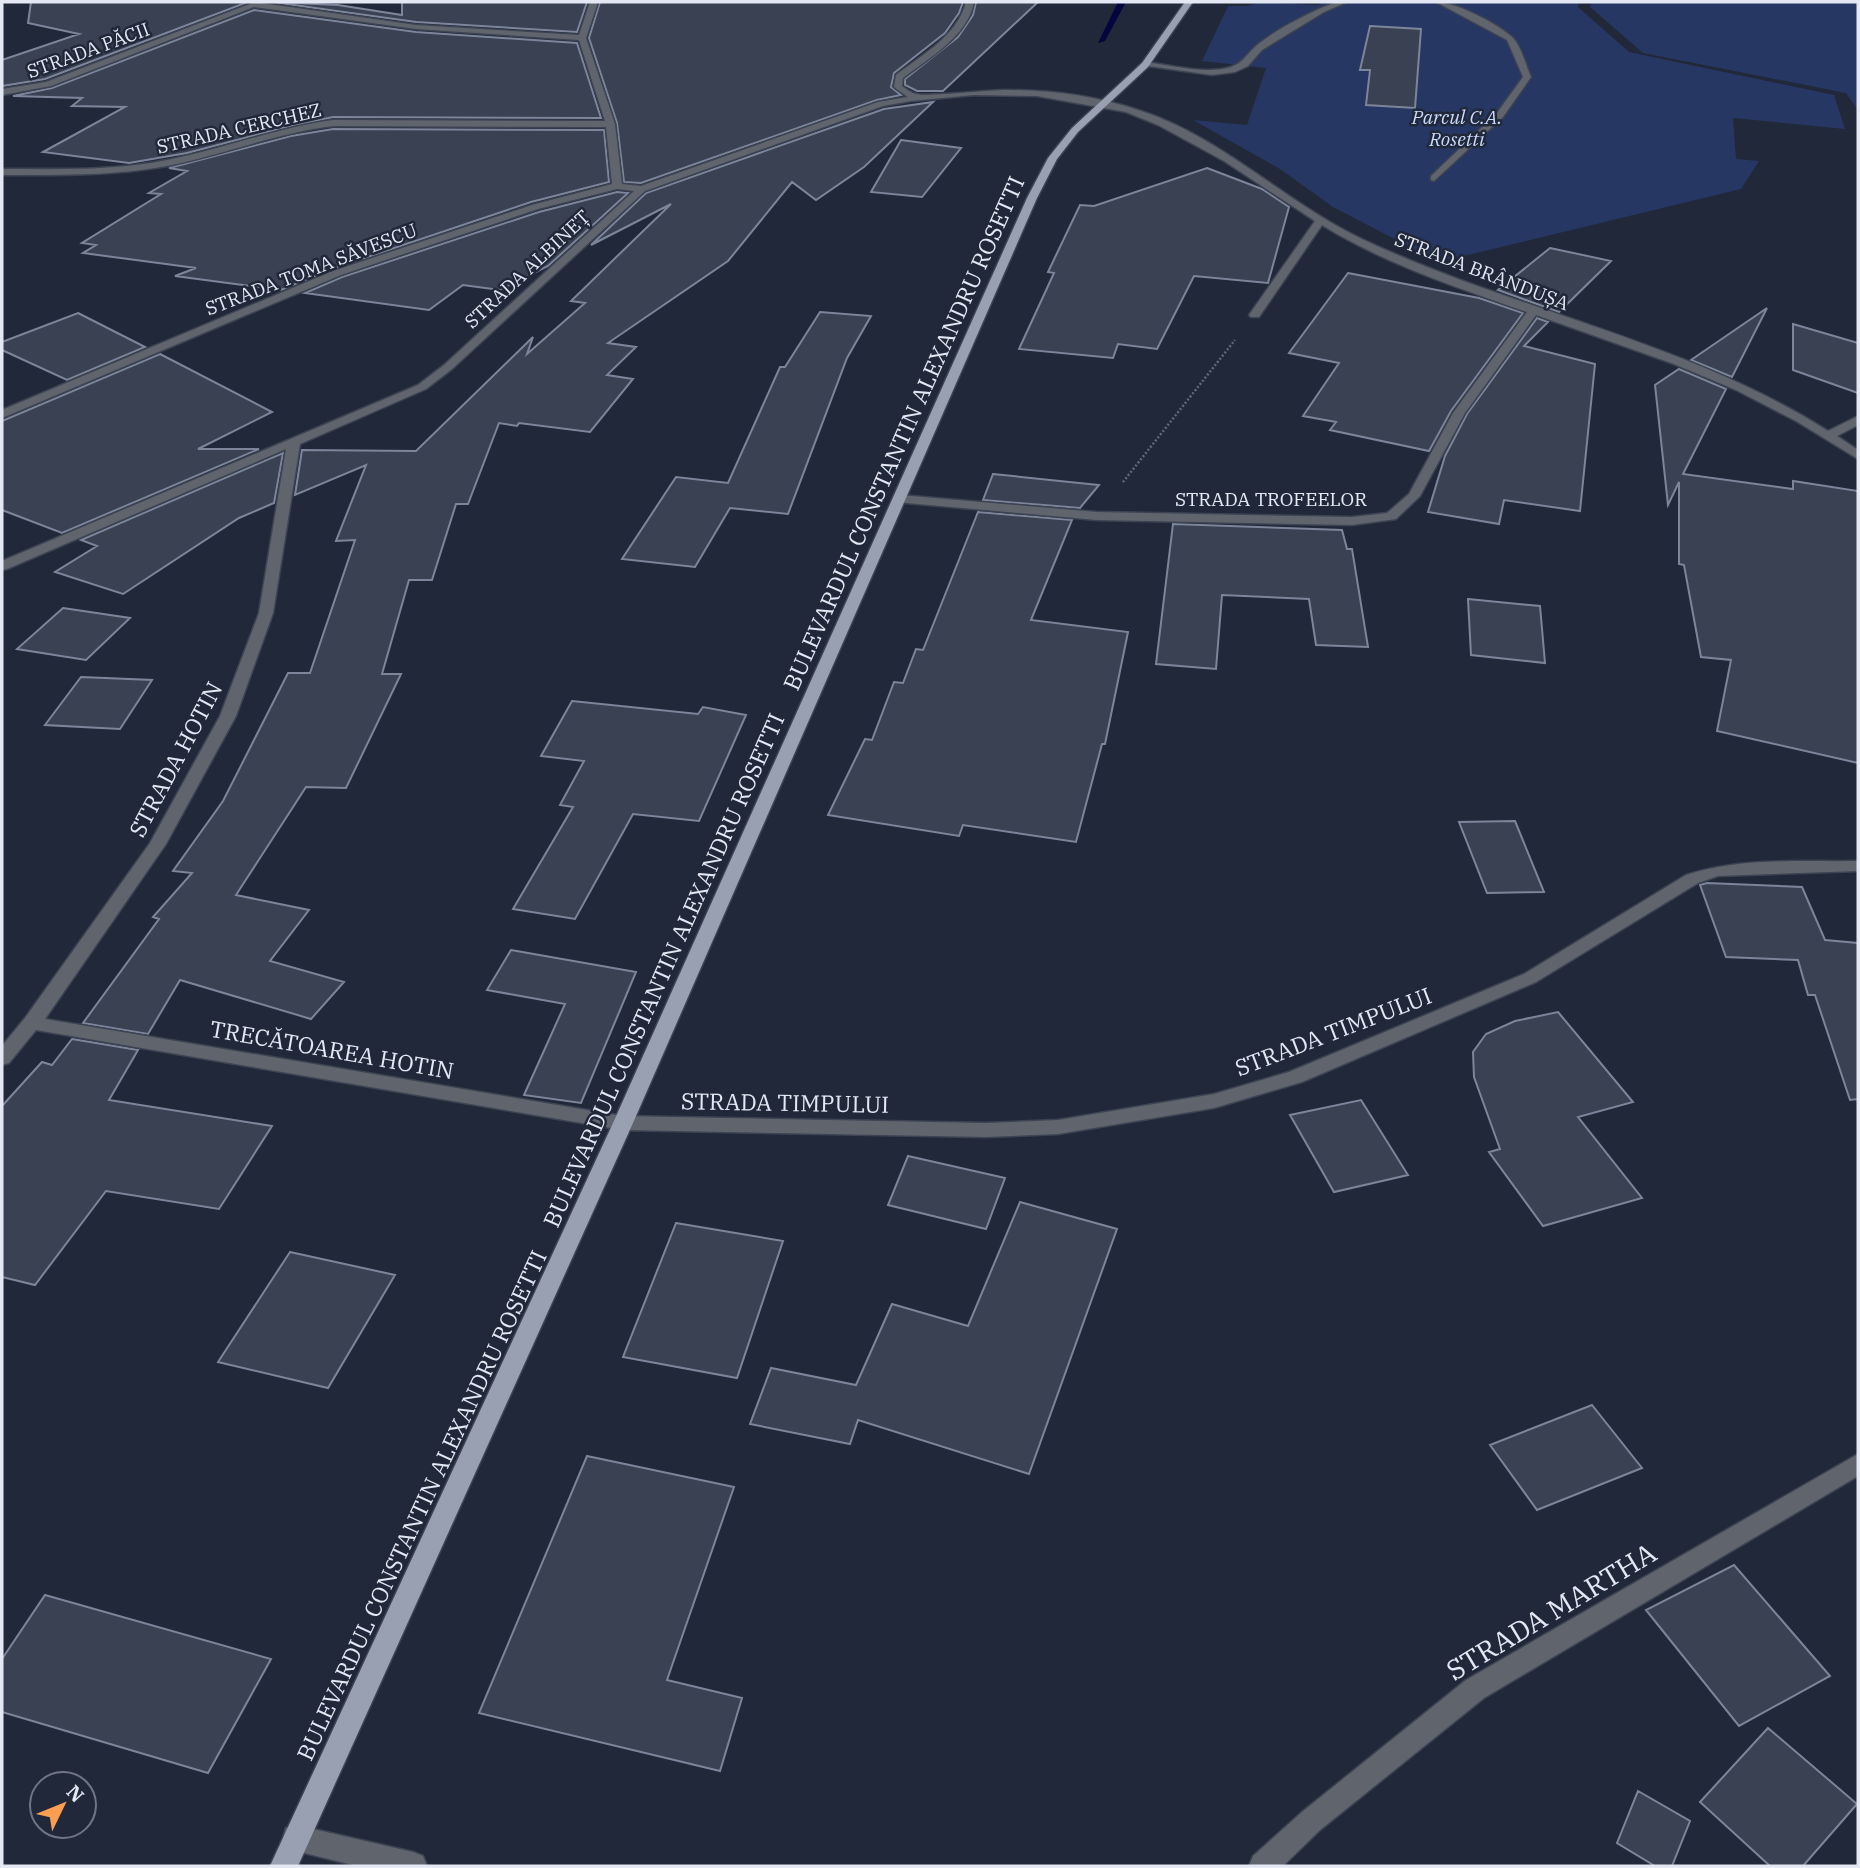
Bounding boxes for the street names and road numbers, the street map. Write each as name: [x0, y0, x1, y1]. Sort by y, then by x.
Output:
street label: STRADA PĂCII: [23, 17, 153, 83]
street label: STRADA CERCHEZ: [154, 97, 324, 159]
street label: BULEVARDUL CONSTANTIN ALEXANDRU ROSETTI: [775, 171, 1031, 695]
street label: STRADA ALBINEȚ: [459, 205, 595, 333]
street label: STRADA TOMA SĂVESCU: [202, 217, 420, 320]
street label: STRADA BRÂNDUȘA: [1392, 227, 1572, 315]
street label: STRADA TROFEELOR: [1175, 487, 1367, 511]
street label: STRADA HOTIN: [121, 676, 229, 842]
street label: BULEVARDUL CONSTANTIN ALEXANDRU ROSETTI: [535, 708, 791, 1232]
street label: STRADA TIMPULUI: [1230, 980, 1436, 1082]
street label: TRECĂTOAREA HOTIN: [208, 1013, 456, 1085]
street label: STRADA TIMPULUI: [681, 1085, 889, 1119]
street label: BULEVARDUL CONSTANTIN ALEXANDRU ROSETTI: [289, 1245, 553, 1765]
street label: STRADA MARTHA: [1439, 1534, 1663, 1688]

